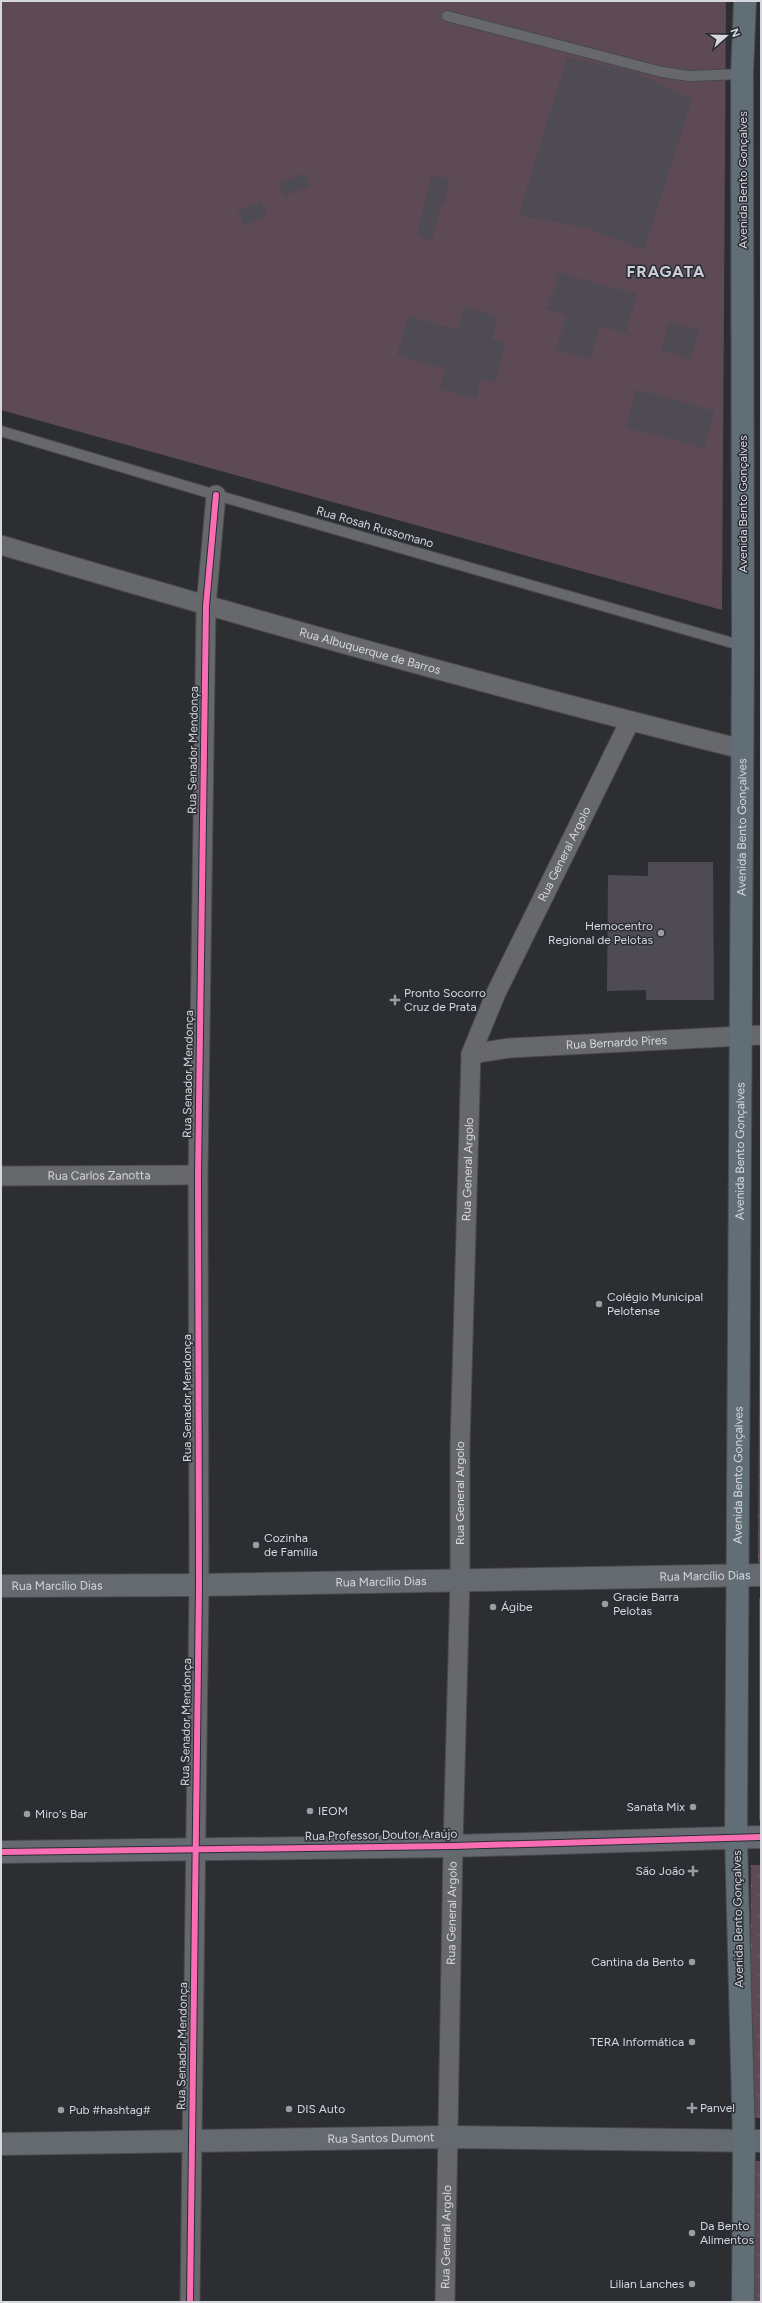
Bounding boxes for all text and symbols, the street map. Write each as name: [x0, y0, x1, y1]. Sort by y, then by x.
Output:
north arrow: [706, 16, 746, 56]
text: N: [727, 27, 742, 39]
street label: Avenida Bento Gonçalves: [736, 111, 750, 249]
district label: FRAGATA: [626, 262, 706, 281]
street label: Avenida Bento Gonçalves: [736, 435, 750, 573]
street label: Rua Rosah Russomano: [315, 504, 435, 550]
street label: Rua Albuquerque de Barros: [298, 625, 443, 677]
street label: Rua Senador Mendonça: [185, 686, 201, 814]
street label: Avenida Bento Gonçalves: [735, 758, 749, 896]
street label: Rua General Argolo: [535, 804, 594, 904]
place label: Hemocentro Regional de Pelotas: [548, 919, 653, 947]
marker: Hemocentro Regional de Pelotas: [656, 928, 666, 938]
place label: Pronto Socorro Cruz de Prata: [404, 986, 486, 1014]
marker: Pronto Socorro Cruz de Prata: [389, 994, 401, 1006]
street label: Rua Senador Mendonça: [180, 1010, 196, 1138]
street label: Rua Bernardo Pires: [566, 1033, 668, 1052]
street label: Avenida Bento Gonçalves: [733, 1082, 747, 1220]
street label: Rua General Argolo: [459, 1117, 476, 1221]
street label: Rua Carlos Zanotta: [47, 1168, 151, 1183]
place label: Colégio Municipal Pelotense: [607, 1290, 703, 1318]
marker: Colégio Municipal Pelotense: [594, 1299, 604, 1309]
street label: Rua Senador Mendonça: [180, 1334, 194, 1462]
street label: Avenida Bento Gonçalves: [731, 1406, 746, 1544]
street label: Rua General Argolo: [453, 1441, 467, 1545]
place label: Cozinha de Família: [264, 1531, 318, 1559]
marker: Cozinha de Família: [251, 1540, 261, 1550]
street label: Rua Marcílio Dias: [659, 1568, 751, 1584]
street label: Rua Marcílio Dias: [335, 1574, 427, 1590]
street label: Rua Marcílio Dias: [11, 1578, 103, 1593]
place label: Gracie Barra Pelotas: [613, 1590, 679, 1618]
marker: Gracie Barra Pelotas: [600, 1599, 610, 1609]
place label: Ágibe: [501, 1600, 533, 1614]
marker: Ágibe: [488, 1602, 498, 1612]
street label: Rua Senador Mendonça: [178, 1658, 194, 1786]
place label: Sanata Mix: [626, 1800, 685, 1814]
marker: Sanata Mix: [688, 1802, 698, 1812]
place label: IEOM: [318, 1804, 348, 1818]
marker: IEOM: [305, 1806, 315, 1816]
place label: Miro's Bar: [35, 1807, 87, 1821]
marker: Miro's Bar: [22, 1809, 32, 1819]
street label: Rua Professor Doutor Araújo: [304, 1827, 458, 1843]
street label: Avenida Bento Gonçalves: [730, 1850, 746, 1988]
street label: Rua General Argolo: [444, 1861, 460, 1965]
place label: São João: [635, 1864, 685, 1878]
marker: São João: [688, 1866, 698, 1876]
place label: Cantina da Bento: [591, 1955, 684, 1969]
marker: Cantina da Bento: [687, 1957, 697, 1967]
street label: Rua Senador Mendonça: [174, 1982, 190, 2110]
place label: TERA Informática: [590, 2035, 684, 2049]
marker: TERA Informática: [687, 2037, 697, 2047]
place label: Panvel: [700, 2101, 735, 2115]
place label: DIS Auto: [297, 2102, 345, 2116]
place label: Pub #hashtag#: [69, 2103, 151, 2117]
marker: Panvel: [687, 2103, 697, 2113]
marker: DIS Auto: [284, 2104, 294, 2114]
marker: Pub #hashtag#: [56, 2105, 66, 2115]
street label: Rua Santos Dumont: [327, 2130, 435, 2146]
street label: Rua General Argolo: [438, 2185, 454, 2289]
place label: Da Bento Alimentos: [700, 2219, 754, 2247]
marker: Da Bento Alimentos: [687, 2228, 697, 2238]
place label: Lilian Lanches: [609, 2277, 684, 2291]
marker: Lilian Lanches: [687, 2279, 697, 2289]

